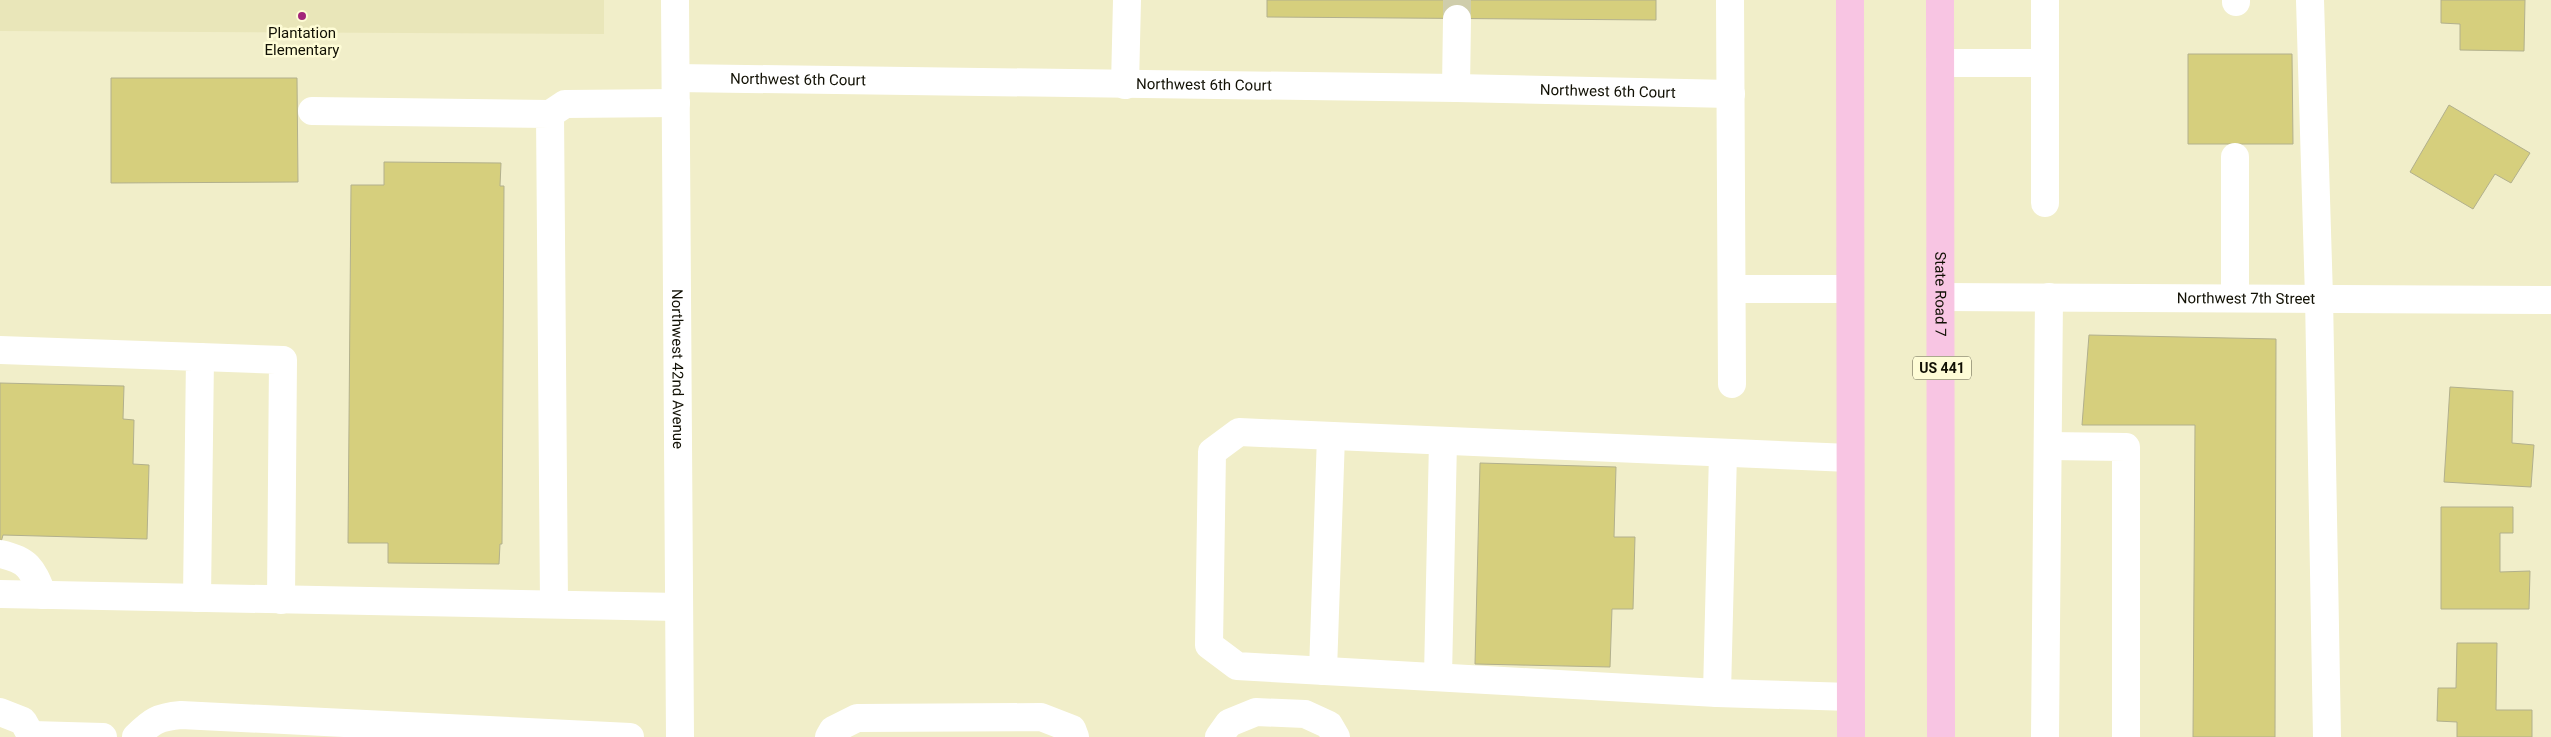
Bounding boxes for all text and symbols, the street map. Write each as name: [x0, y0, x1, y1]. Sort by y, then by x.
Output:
marker: Plantation Elementary: [296, 10, 308, 22]
place label: Plantation Elementary: [265, 24, 339, 59]
street label: Northwest 6th Court: [730, 70, 866, 89]
street label: Northwest 6th Court: [1136, 75, 1272, 95]
street label: Northwest 6th Court: [1540, 81, 1676, 102]
street label: State Road 7: [1931, 251, 1949, 337]
street label: Northwest 42nd Avenue: [668, 289, 687, 449]
street label: Northwest 7th Street: [2177, 289, 2315, 308]
road number: US 441: [1913, 356, 1971, 379]

